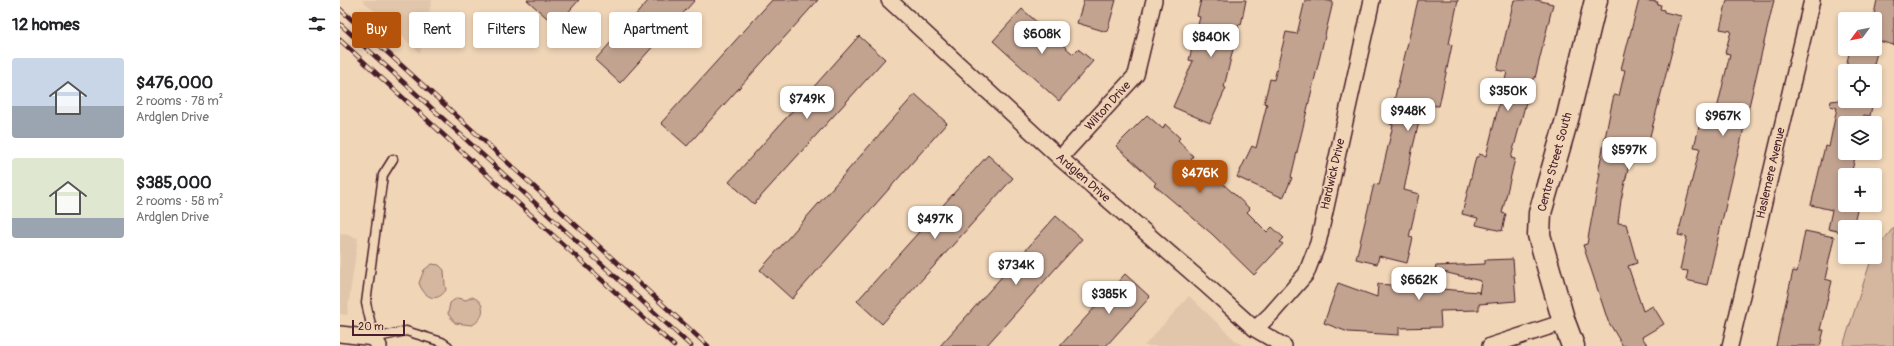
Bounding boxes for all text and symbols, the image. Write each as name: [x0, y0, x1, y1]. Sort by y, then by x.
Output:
chip: Buy: [352, 12, 401, 48]
chip: Rent: [409, 12, 465, 48]
chip: Filters: [473, 12, 539, 48]
chip: New: [547, 12, 601, 48]
chip: Apartment: [609, 12, 702, 48]
north arrow: [1838, 12, 1882, 56]
map controls: [1838, 12, 1882, 264]
icon: filters: [306, 13, 328, 35]
text: 12 homes: [12, 14, 80, 35]
pin: $608K: [1014, 21, 1070, 55]
pin: $840K: [1183, 24, 1239, 58]
text: $608K: [1023, 26, 1061, 42]
text: $840K: [1192, 29, 1230, 45]
button: locate: [1838, 64, 1882, 108]
text: $476,000: [136, 72, 213, 93]
icon: home: [44, 74, 92, 122]
street label: Wilton Drive: [1082, 78, 1134, 134]
pin: $350K: [1480, 78, 1536, 112]
text: $350K: [1489, 83, 1527, 99]
pin: $749K: [779, 86, 835, 120]
text: $749K: [789, 91, 825, 107]
text: 2 rooms · 78 m²: [136, 93, 223, 109]
pin: $948K: [1380, 98, 1436, 132]
text: $948K: [1390, 103, 1426, 119]
pin: $967K: [1695, 103, 1751, 137]
text: $967K: [1705, 108, 1741, 124]
text: Ardglen Drive: [136, 109, 209, 125]
street label: Centre Street South: [1535, 110, 1576, 213]
button: layers: [1838, 116, 1882, 160]
street label: Haslemere Avenue: [1753, 126, 1789, 220]
street label: Hardwick Drive: [1318, 137, 1348, 211]
pin: $597K: [1601, 137, 1657, 171]
text: $597K: [1611, 142, 1647, 158]
street label: Ardglen Drive: [1053, 150, 1113, 206]
pin: $476K: [1172, 160, 1228, 194]
text: $476K: [1182, 165, 1218, 181]
button: +: [1838, 168, 1882, 212]
text: $385,000: [136, 172, 212, 193]
icon: home: [44, 174, 92, 222]
text: 2 rooms · 58 m²: [136, 193, 223, 209]
pin: $497K: [907, 206, 963, 240]
text: Ardglen Drive: [136, 209, 209, 225]
text: $497K: [917, 211, 953, 227]
button: −: [1838, 220, 1882, 264]
pin: $734K: [988, 252, 1044, 286]
text: $734K: [998, 257, 1034, 273]
pin: $662K: [1391, 267, 1447, 301]
text: $662K: [1400, 272, 1438, 288]
pin: $385K: [1081, 281, 1137, 315]
text: $385K: [1091, 286, 1127, 302]
scale bar: [352, 318, 405, 337]
text: 20 m: [358, 320, 384, 333]

